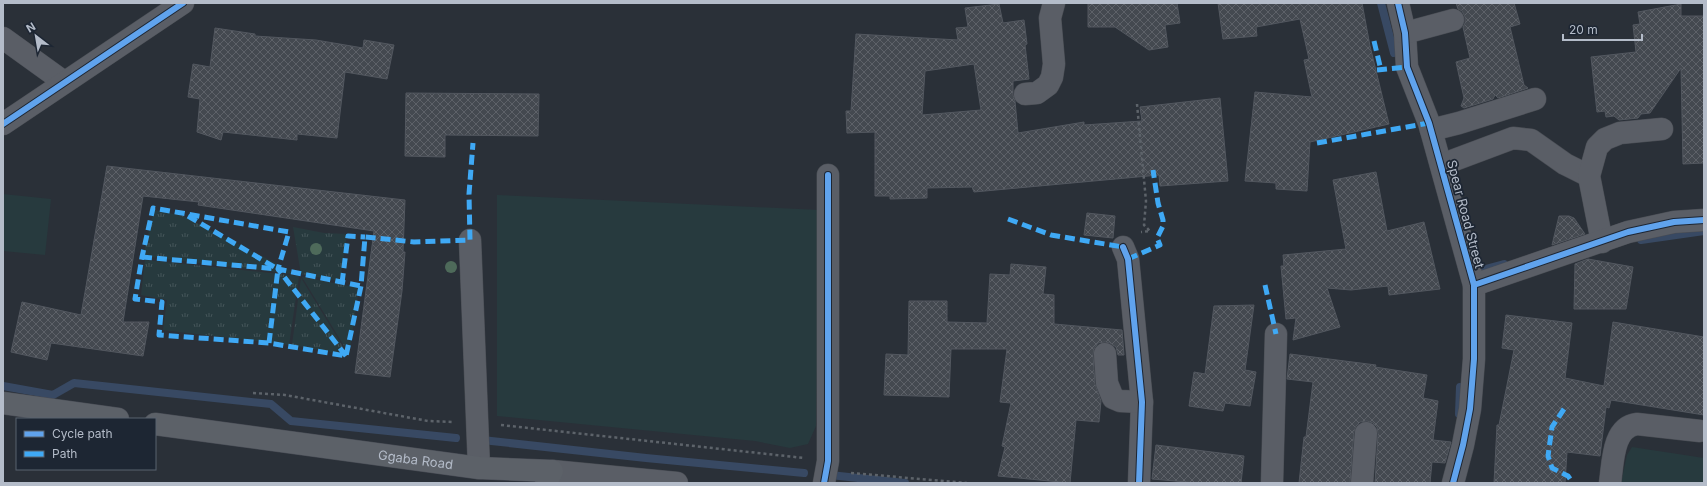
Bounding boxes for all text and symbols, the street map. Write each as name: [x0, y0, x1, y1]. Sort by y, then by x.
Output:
north arrow: [16, 16, 56, 56]
scale bar: [1563, 16, 1642, 42]
text: N: [24, 19, 38, 36]
text: 20 m: [1569, 22, 1598, 37]
street label: Spear Road Street: [1444, 158, 1488, 270]
legend: [16, 418, 156, 470]
text: Cycle path: [52, 426, 113, 441]
text: Path: [52, 446, 77, 461]
street label: Ggaba Road: [377, 446, 454, 472]

